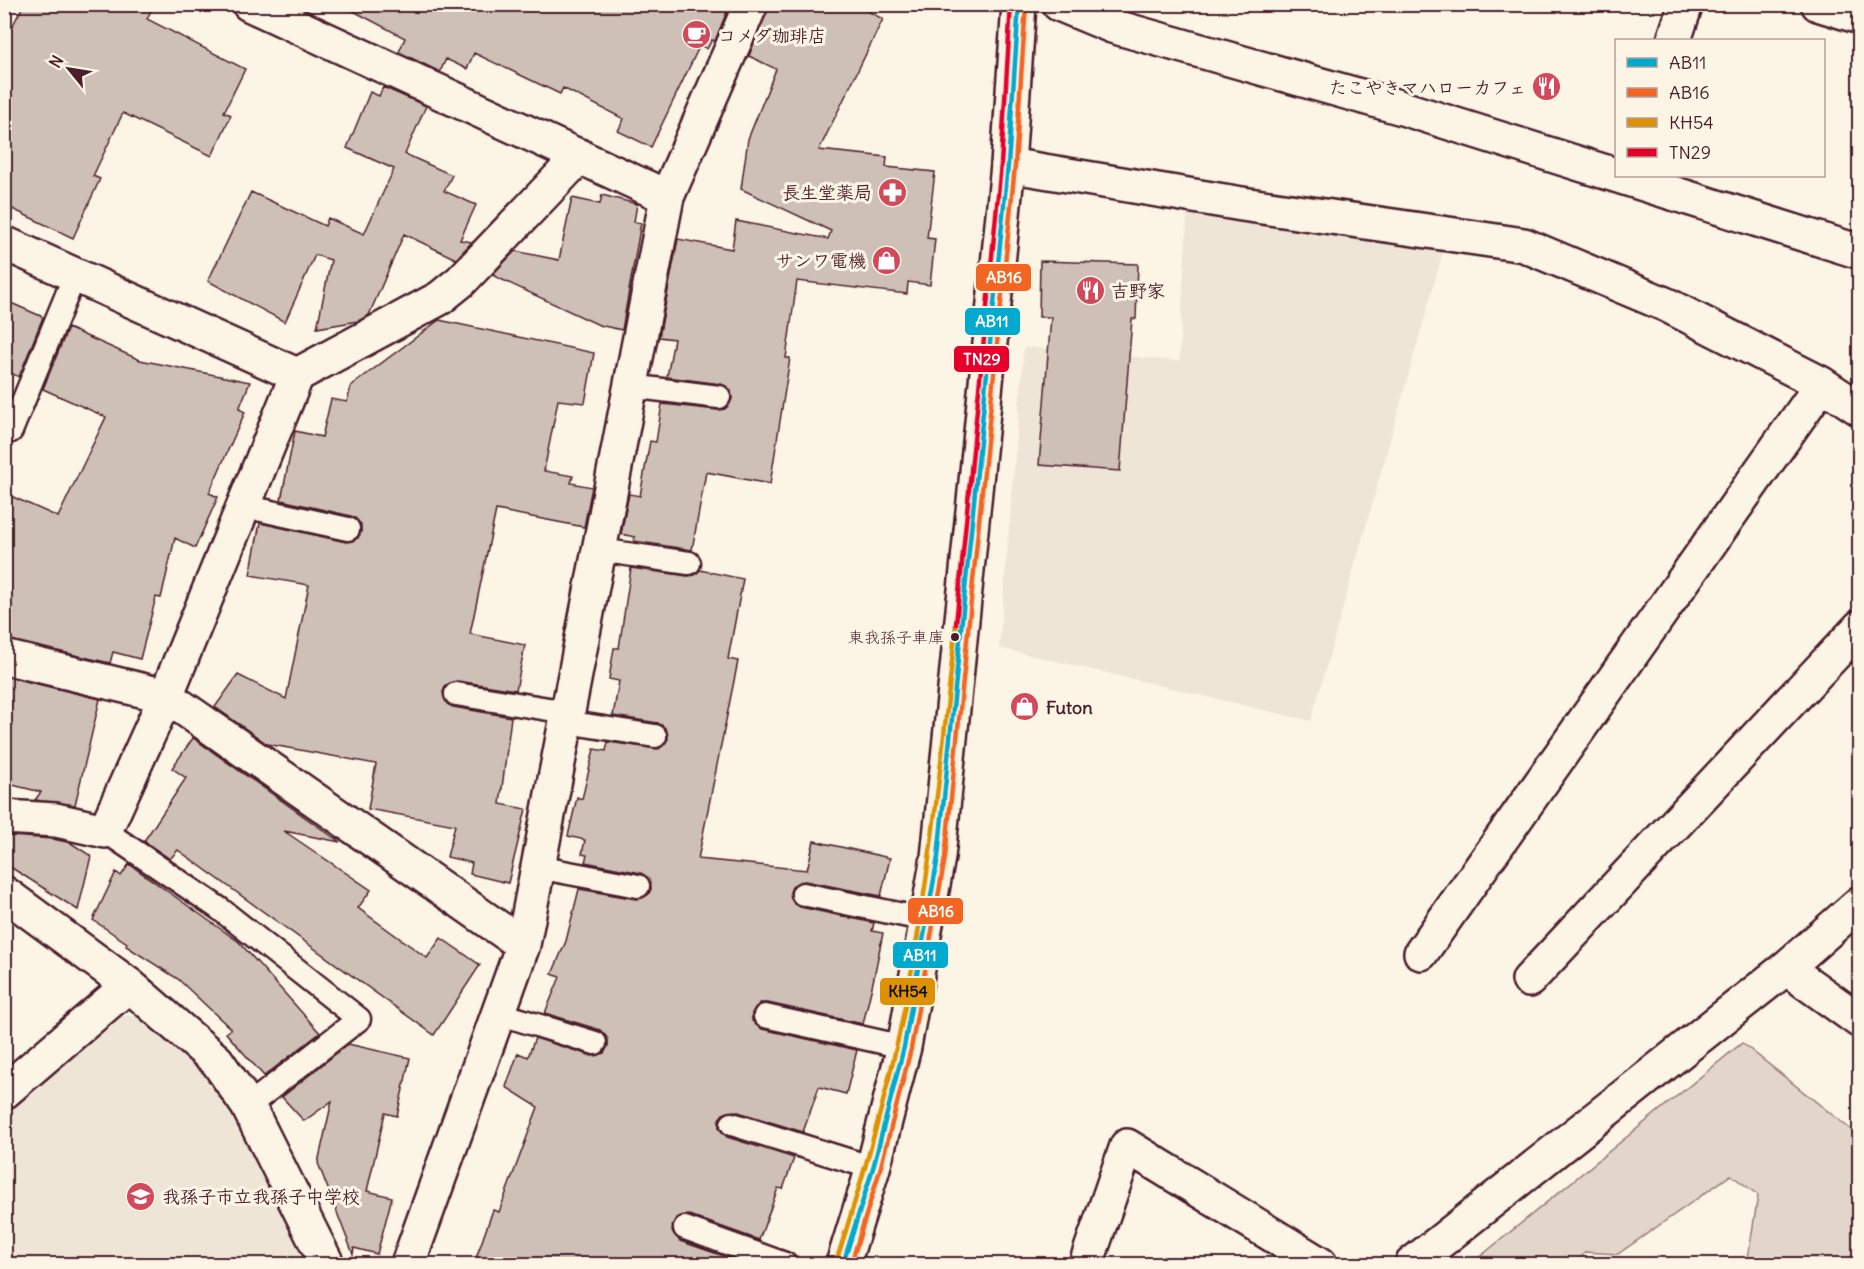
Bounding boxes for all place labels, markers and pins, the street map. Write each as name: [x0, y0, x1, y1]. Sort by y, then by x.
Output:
cafe icon: コメダ珈琲店: [681, 19, 713, 51]
place label: コメダ珈琲店: [718, 24, 826, 47]
restaurant icon: たこやきマハローカフェ: [1531, 71, 1563, 103]
place label: たこやきマハローカフェ: [1329, 76, 1526, 99]
pharmacy icon: 長生堂薬局: [877, 176, 909, 208]
place label: 長生堂薬局: [782, 181, 872, 204]
shop icon: サンワ電機: [871, 244, 903, 276]
place label: サンワ電機: [776, 249, 866, 272]
restaurant icon: 吉野家: [1074, 274, 1106, 306]
place label: 吉野家: [1111, 279, 1165, 302]
place label: 東我孫子車庫: [848, 627, 944, 647]
marker: 東我孫子車庫: [949, 631, 961, 643]
shop icon: Futon: [1009, 691, 1041, 723]
place label: Futon: [1046, 696, 1093, 719]
school or university icon: 我孫子市立我孫子中学校: [125, 1180, 157, 1212]
place label: 我孫子市立我孫子中学校: [162, 1185, 360, 1208]

